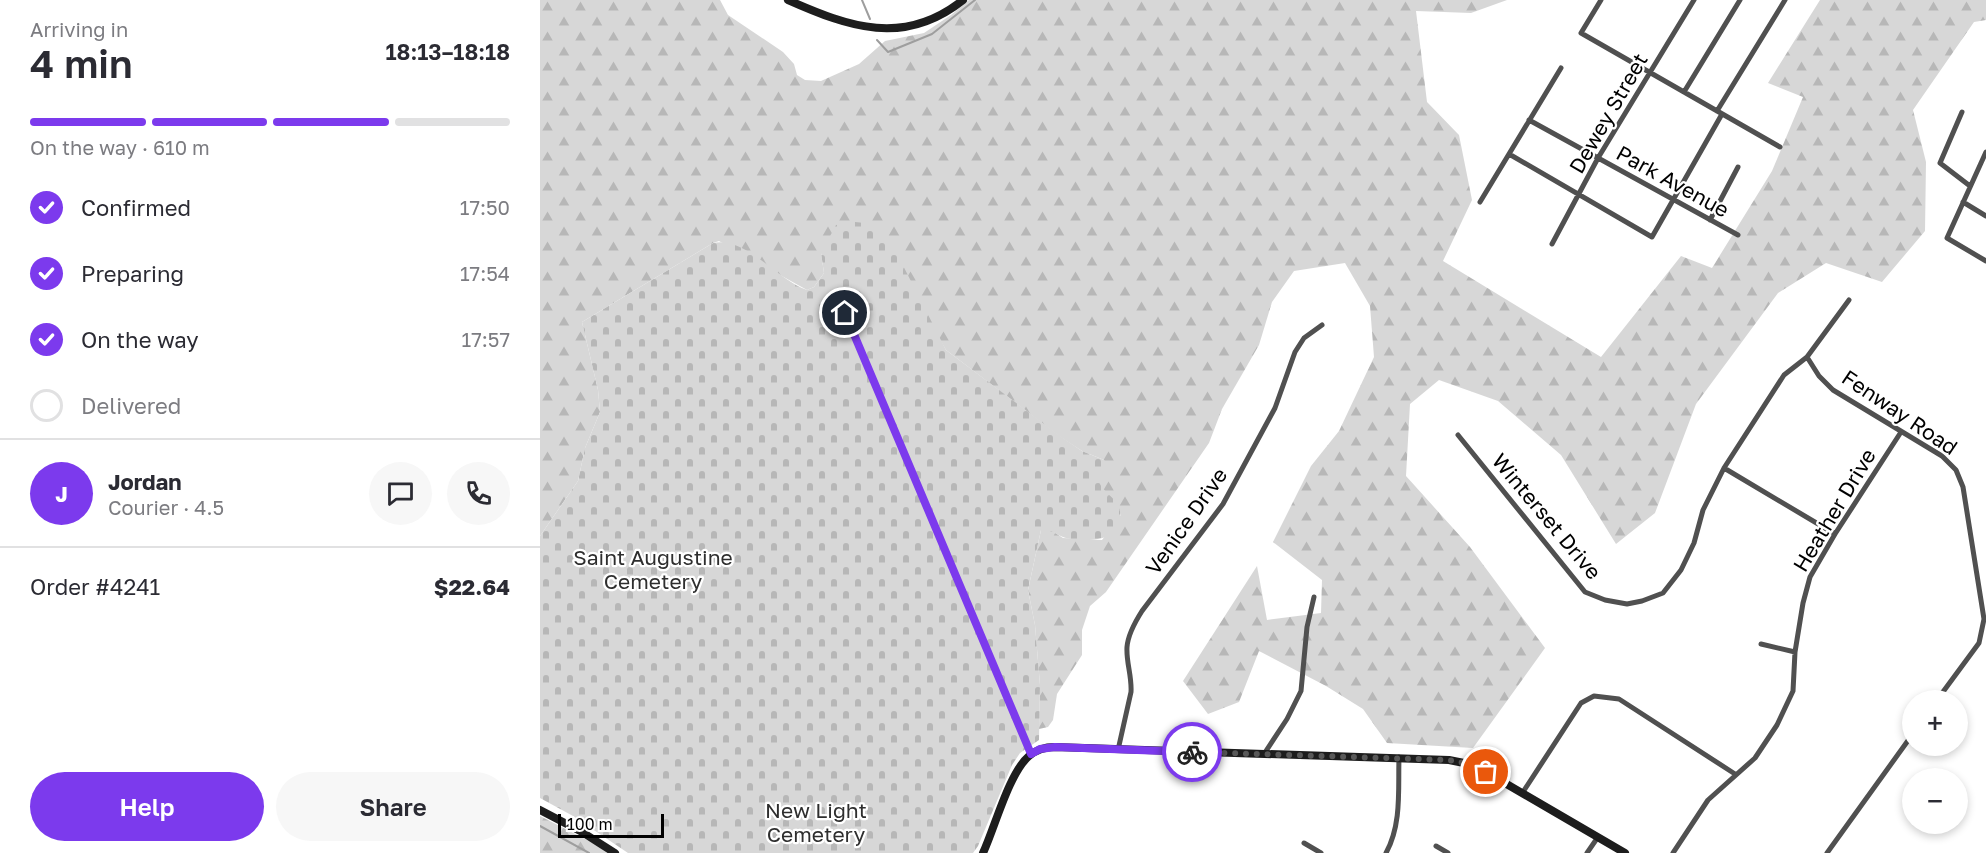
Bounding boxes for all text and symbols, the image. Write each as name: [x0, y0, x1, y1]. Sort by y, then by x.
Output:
text: Arriving in: [30, 17, 128, 41]
text: 18:13–18:18: [386, 38, 510, 65]
text: 4 min: [30, 40, 133, 87]
street label: Dewey Street: [1563, 48, 1653, 178]
text: On the way · 610 m: [30, 135, 210, 159]
street label: Park Avenue: [1612, 139, 1734, 223]
icon: check: [30, 191, 63, 224]
text: Confirmed: [81, 194, 191, 221]
text: 17:50: [460, 195, 510, 219]
icon: check: [30, 257, 63, 290]
text: Preparing: [81, 260, 184, 287]
text: 17:54: [460, 261, 510, 285]
pin: [819, 287, 870, 338]
icon: home: [828, 296, 861, 329]
icon: check: [30, 323, 63, 356]
text: On the way: [81, 326, 199, 353]
text: 17:57: [462, 327, 510, 351]
street label: Fenway Road: [1837, 364, 1963, 460]
text: Delivered: [81, 392, 181, 419]
street label: Heather Drive: [1787, 444, 1881, 576]
street label: Winterset Drive: [1487, 448, 1607, 584]
button: chat: [369, 462, 432, 525]
button: phone: [447, 462, 510, 525]
street label: Venice Drive: [1140, 463, 1232, 579]
text: Jordan: [108, 468, 182, 495]
text: J: [55, 480, 68, 507]
text: Courier · 4.5: [108, 495, 224, 519]
park label: Saint Augustine Cemetery: [573, 544, 733, 594]
text: Order #4241: [30, 573, 160, 600]
text: $22.64: [434, 573, 510, 600]
map controls: [1902, 690, 1968, 834]
button: +: [1902, 690, 1968, 756]
courier: [1162, 722, 1222, 782]
icon: bike: [1176, 736, 1209, 769]
pin: [1460, 746, 1511, 797]
icon: bag: [1469, 755, 1502, 788]
button: −: [1902, 768, 1968, 834]
button: Help: [30, 772, 264, 841]
button: Share: [276, 772, 510, 841]
park label: New Light Cemetery: [765, 797, 867, 847]
scale bar: [558, 811, 664, 838]
text: 100 m: [567, 814, 613, 834]

